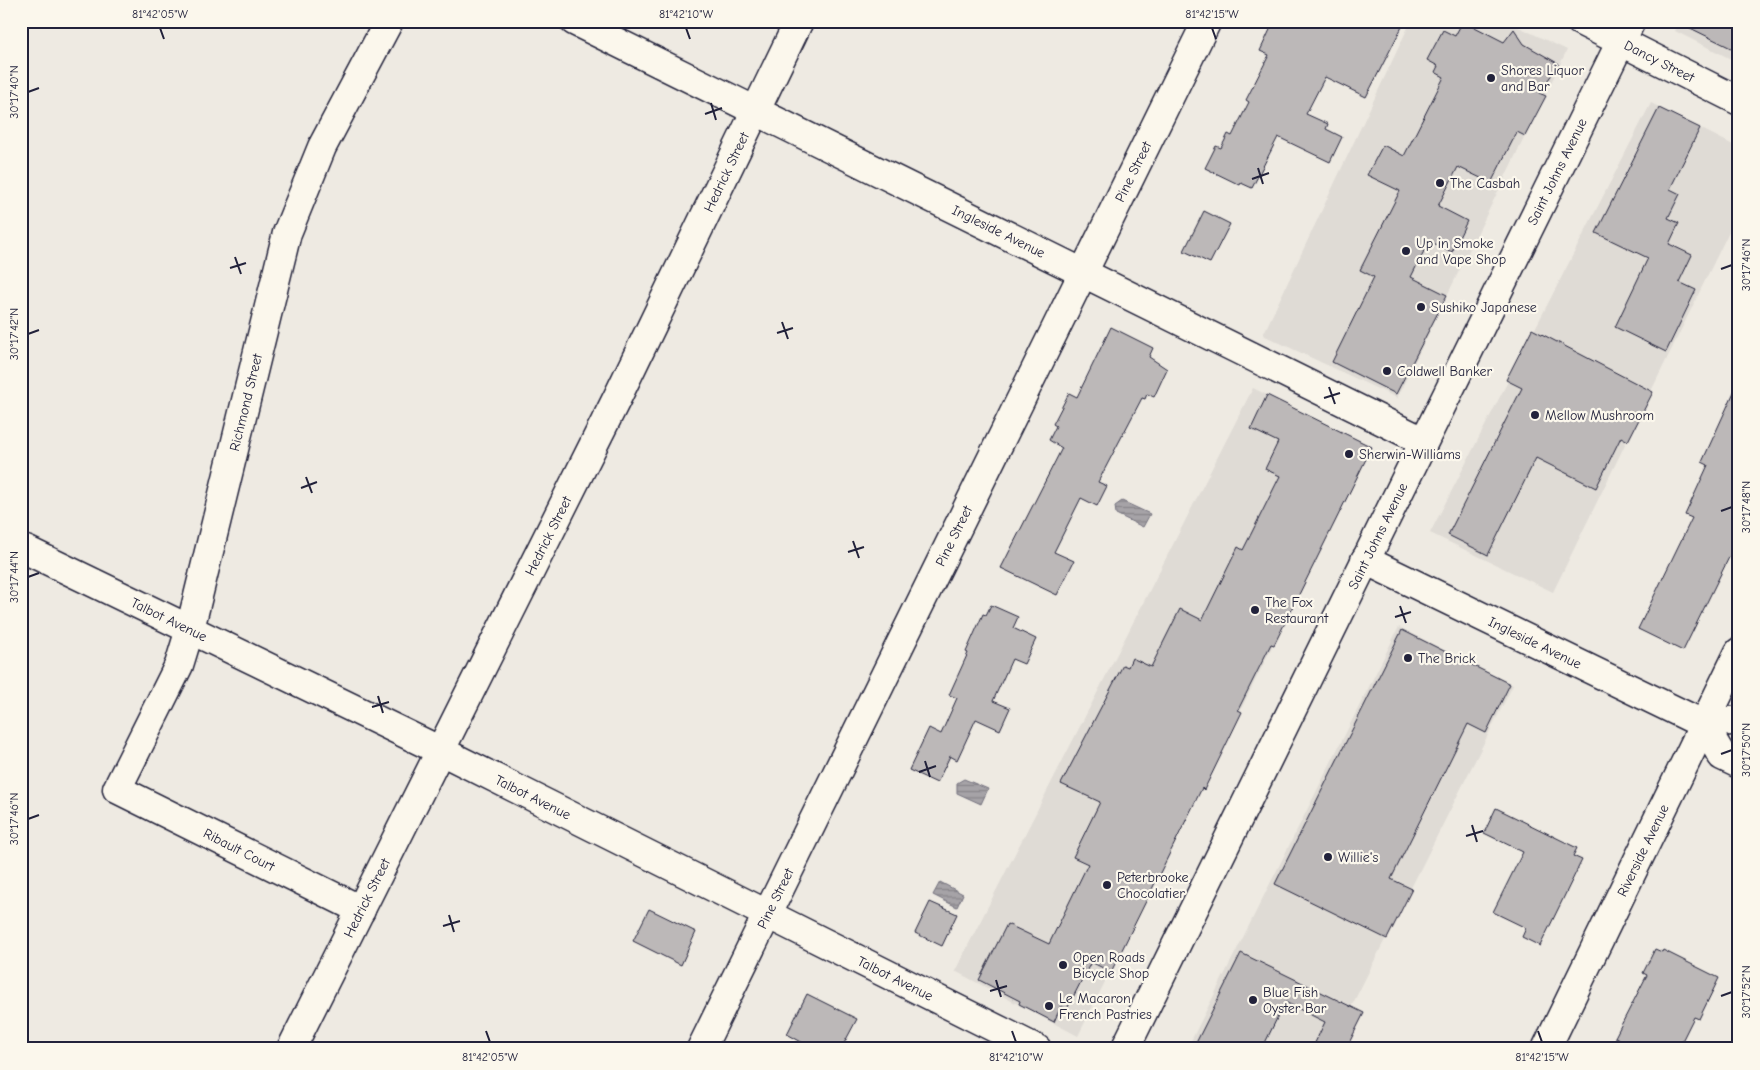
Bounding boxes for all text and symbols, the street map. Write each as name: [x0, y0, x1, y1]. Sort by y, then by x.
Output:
text: 81°42'05"W: [132, 7, 189, 21]
text: 81°42'10"W: [659, 7, 714, 21]
text: 81°42'15"W: [1185, 7, 1239, 21]
street label: Dancy Street: [1621, 36, 1698, 86]
place label: Shores Liquor and Bar: [1501, 62, 1584, 95]
text: 30°17'40"N: [7, 65, 21, 119]
marker: Shores Liquor and Bar: [1485, 72, 1497, 84]
street label: Saint Johns Avenue: [1523, 115, 1590, 228]
street label: Hedrick Street: [700, 128, 753, 215]
street label: Pine Street: [1111, 137, 1155, 205]
place label: The Casbah: [1450, 175, 1520, 192]
marker: The Casbah: [1434, 177, 1446, 189]
street label: Ingleside Avenue: [950, 201, 1048, 261]
place label: Up in Smoke and Vape Shop: [1416, 235, 1506, 268]
text: 30°17'46"N: [1739, 239, 1753, 291]
marker: Up in Smoke and Vape Shop: [1400, 245, 1412, 257]
place label: Sushiko Japanese: [1431, 299, 1537, 316]
marker: Sushiko Japanese: [1415, 301, 1427, 313]
text: 30°17'42"N: [7, 308, 21, 360]
street label: Richmond Street: [225, 351, 266, 453]
place label: Coldwell Banker: [1397, 363, 1493, 380]
marker: Coldwell Banker: [1381, 365, 1393, 377]
place label: Mellow Mushroom: [1545, 407, 1654, 424]
marker: Mellow Mushroom: [1529, 409, 1541, 421]
place label: Sherwin-Williams: [1359, 446, 1461, 463]
marker: Sherwin-Williams: [1343, 448, 1355, 460]
street label: Saint Johns Avenue: [1344, 480, 1411, 592]
text: 30°17'48"N: [1739, 481, 1753, 533]
street label: Hedrick Street: [521, 492, 575, 578]
street label: Pine Street: [931, 502, 976, 569]
text: 30°17'44"N: [7, 551, 21, 603]
street label: Talbot Avenue: [128, 594, 210, 645]
place label: The Fox Restaurant: [1265, 594, 1329, 627]
marker: The Fox Restaurant: [1249, 604, 1261, 616]
street label: Ingleside Avenue: [1486, 613, 1584, 672]
place label: The Brick: [1418, 650, 1476, 667]
marker: The Brick: [1402, 652, 1414, 664]
text: 30°17'50"N: [1739, 723, 1753, 777]
street label: Talbot Avenue: [492, 771, 574, 823]
text: 30°17'46"N: [7, 793, 21, 845]
street label: Riverside Avenue: [1613, 801, 1672, 899]
street label: Ribault Court: [200, 825, 278, 876]
place label: Willie's: [1338, 849, 1378, 866]
marker: Willie's: [1322, 851, 1334, 863]
street label: Hedrick Street: [340, 854, 394, 940]
street label: Pine Street: [753, 864, 798, 931]
place label: Peterbrooke Chocolatier: [1117, 869, 1189, 902]
marker: Peterbrooke Chocolatier: [1101, 879, 1113, 891]
place label: Open Roads Bicycle Shop: [1073, 949, 1149, 982]
street label: Talbot Avenue: [855, 952, 936, 1004]
marker: Open Roads Bicycle Shop: [1057, 959, 1069, 971]
text: 30°17'52"N: [1739, 965, 1753, 1019]
place label: Blue Fish Oyster Bar: [1263, 984, 1327, 1017]
place label: Le Macaron French Pastries: [1059, 990, 1152, 1023]
marker: Blue Fish Oyster Bar: [1247, 994, 1259, 1006]
marker: Le Macaron French Pastries: [1043, 1000, 1055, 1012]
text: 81°42'05"W: [462, 1050, 519, 1064]
text: 81°42'10"W: [989, 1050, 1044, 1064]
text: 81°42'15"W: [1515, 1050, 1569, 1064]

